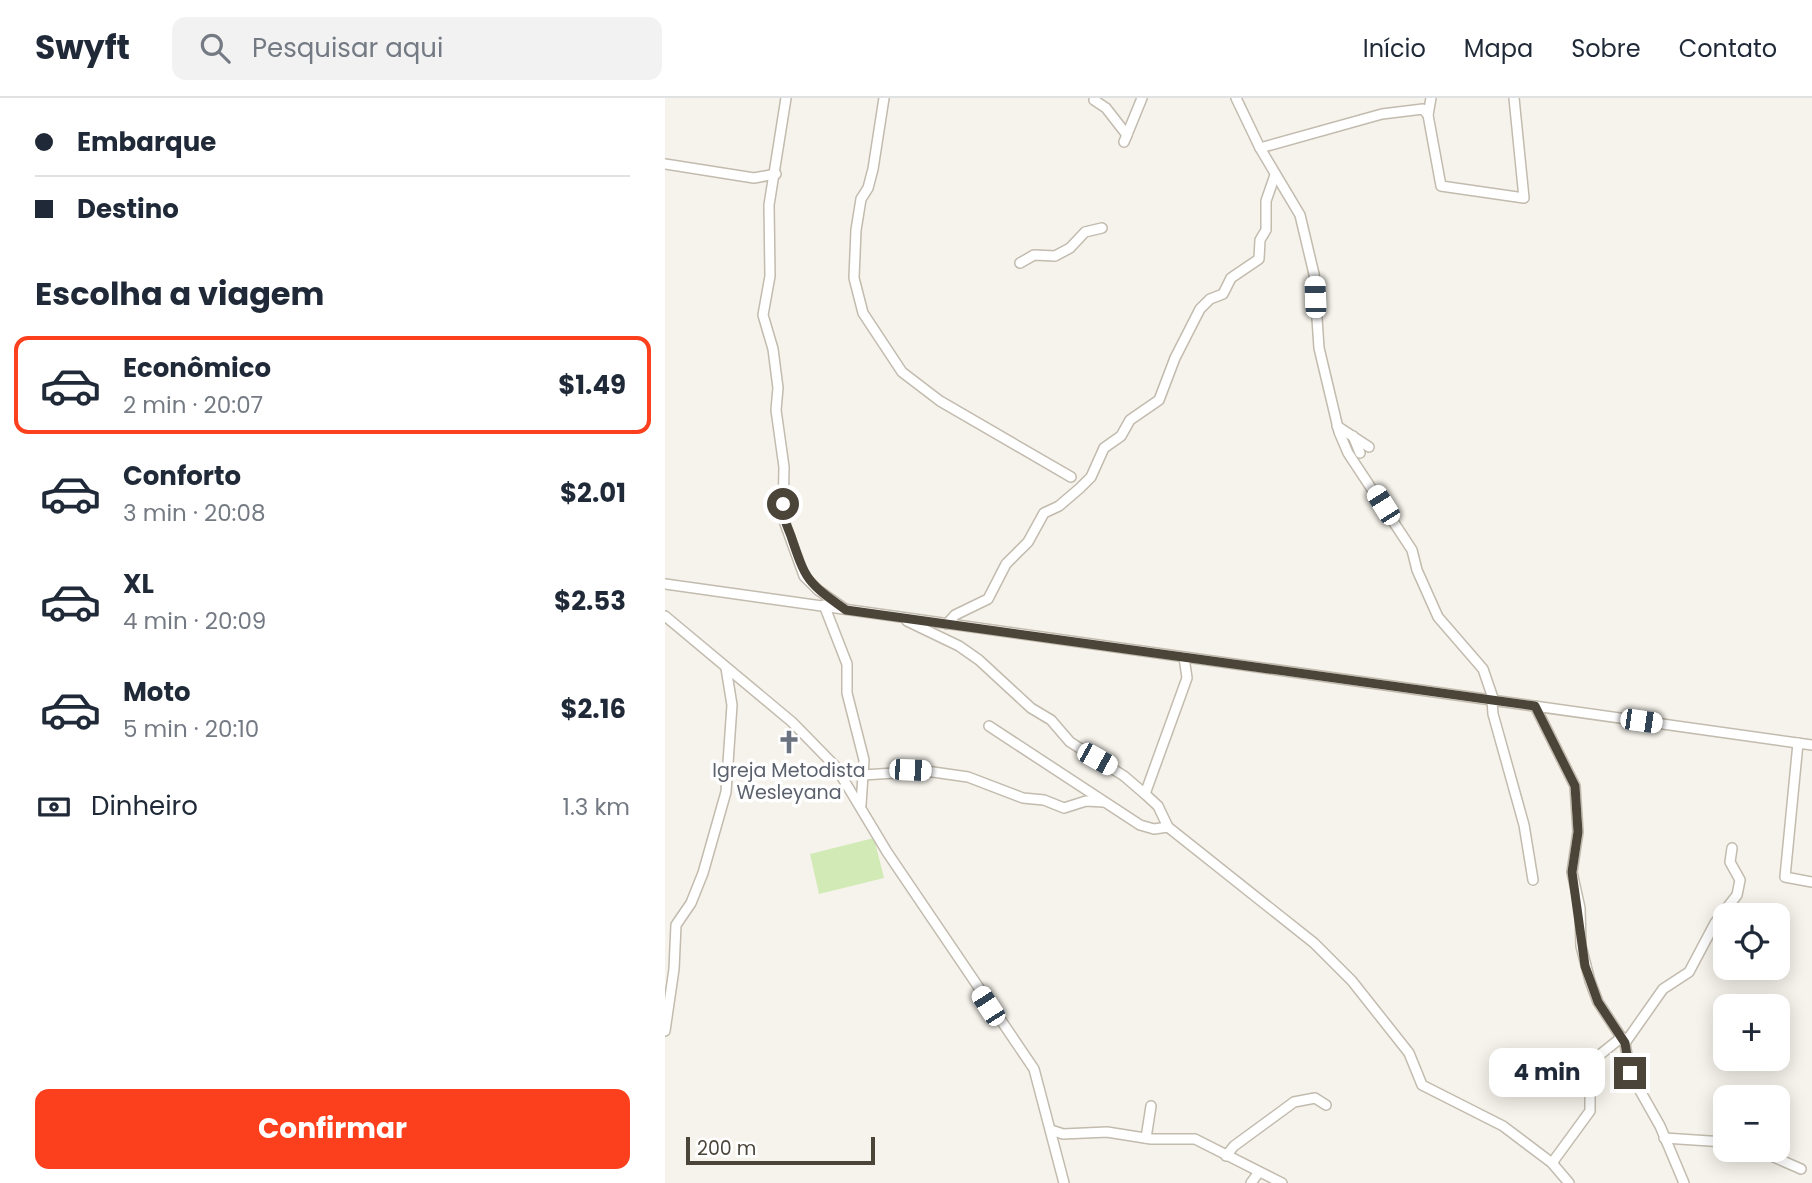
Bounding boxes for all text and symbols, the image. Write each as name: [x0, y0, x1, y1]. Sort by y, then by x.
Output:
search box: [172, 17, 662, 80]
text: Swyft: [35, 24, 130, 71]
icon: search: [196, 29, 234, 67]
text: Pesquisar aqui: [252, 30, 443, 66]
text: Início: [1363, 32, 1426, 65]
text: Mapa: [1464, 32, 1533, 65]
text: Sobre: [1571, 32, 1641, 65]
text: Contato: [1679, 32, 1777, 65]
text: Embarque: [77, 124, 216, 160]
text: Destino: [77, 191, 179, 227]
text: Escolha a viagem: [35, 271, 324, 316]
car: [1304, 276, 1327, 318]
text: Econômico: [123, 350, 271, 386]
icon: car: [39, 354, 102, 417]
text: $1.49: [558, 367, 626, 403]
text: 2 min · 20:07: [123, 389, 263, 421]
text: Conforto: [123, 458, 241, 494]
icon: car: [39, 462, 102, 525]
text: $2.01: [560, 475, 626, 511]
car: [1363, 482, 1404, 528]
route start: [767, 488, 799, 520]
text: 3 min · 20:08: [123, 497, 265, 529]
text: XL: [123, 566, 154, 602]
icon: car: [39, 570, 102, 633]
text: $2.53: [554, 583, 626, 619]
text: 4 min · 20:09: [123, 605, 266, 637]
text: Moto: [123, 674, 191, 710]
icon: car: [39, 678, 102, 741]
text: $2.16: [560, 691, 626, 727]
car: [1619, 708, 1664, 734]
text: 5 min · 20:10: [123, 713, 259, 745]
church icon: Igreja Metodista Wesleyana: [775, 728, 803, 756]
car: [1074, 740, 1121, 778]
place label: Igreja Metodista Wesleyana: [712, 757, 866, 806]
car: [889, 759, 932, 781]
icon: cash: [35, 788, 73, 826]
text: Dinheiro: [91, 788, 198, 824]
text: 1.3 km: [563, 791, 630, 823]
map controls: [1713, 903, 1790, 1162]
button: locate: [1713, 903, 1790, 980]
car: [968, 983, 1009, 1029]
button: +: [1713, 994, 1790, 1071]
callout: 4 min: [1490, 1048, 1605, 1098]
text: 4 min: [1513, 1056, 1581, 1088]
route end: [1614, 1057, 1646, 1089]
button: −: [1713, 1085, 1790, 1162]
button: Confirmar: [35, 1089, 630, 1169]
scale bar: [686, 1134, 875, 1166]
text: 200 m: [697, 1135, 756, 1162]

